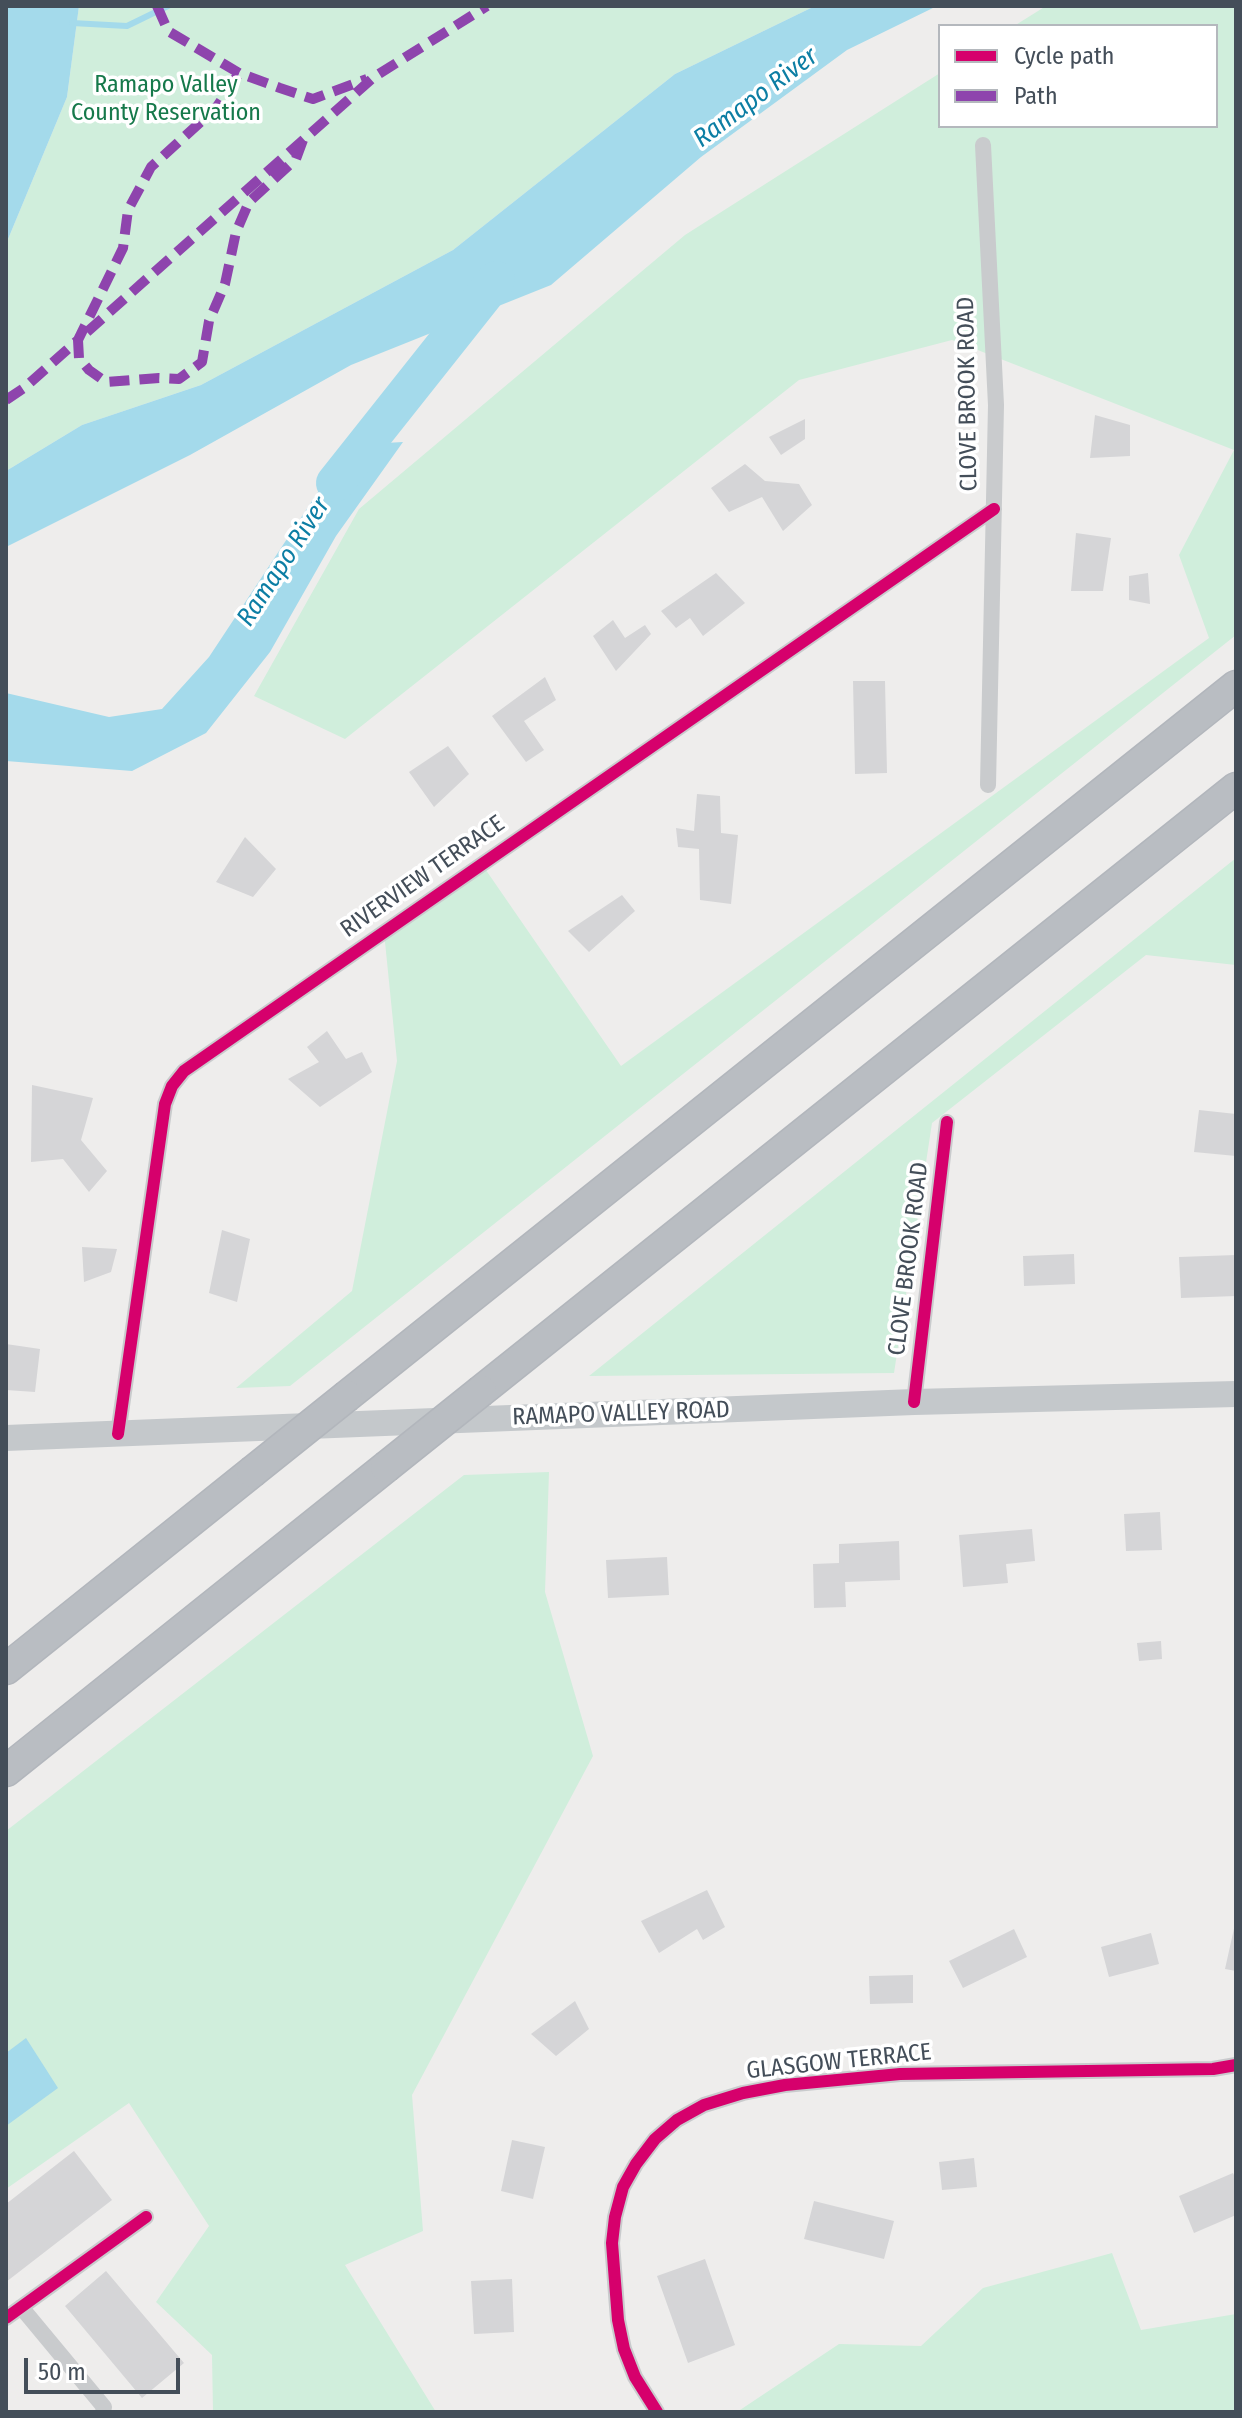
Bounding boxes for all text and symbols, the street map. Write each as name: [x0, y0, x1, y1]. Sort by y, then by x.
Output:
legend: [938, 24, 1218, 128]
water label: Ramapo River: [688, 41, 824, 155]
text: Cycle path: [1014, 42, 1114, 70]
park label: Ramapo Valley County Reservation: [71, 71, 261, 127]
text: Path: [1014, 82, 1058, 110]
street label: CLOVE BROOK ROAD: [952, 296, 984, 492]
water label: Ramapo River: [231, 492, 337, 632]
street label: RIVERVIEW TERRACE: [335, 810, 511, 944]
street label: CLOVE BROOK ROAD: [883, 1161, 935, 1357]
street label: RAMAPO VALLEY ROAD: [512, 1396, 730, 1432]
street label: GLASGOW TERRACE: [745, 2038, 933, 2086]
scale bar: [28, 2342, 184, 2392]
text: 50 m: [38, 2358, 86, 2386]

